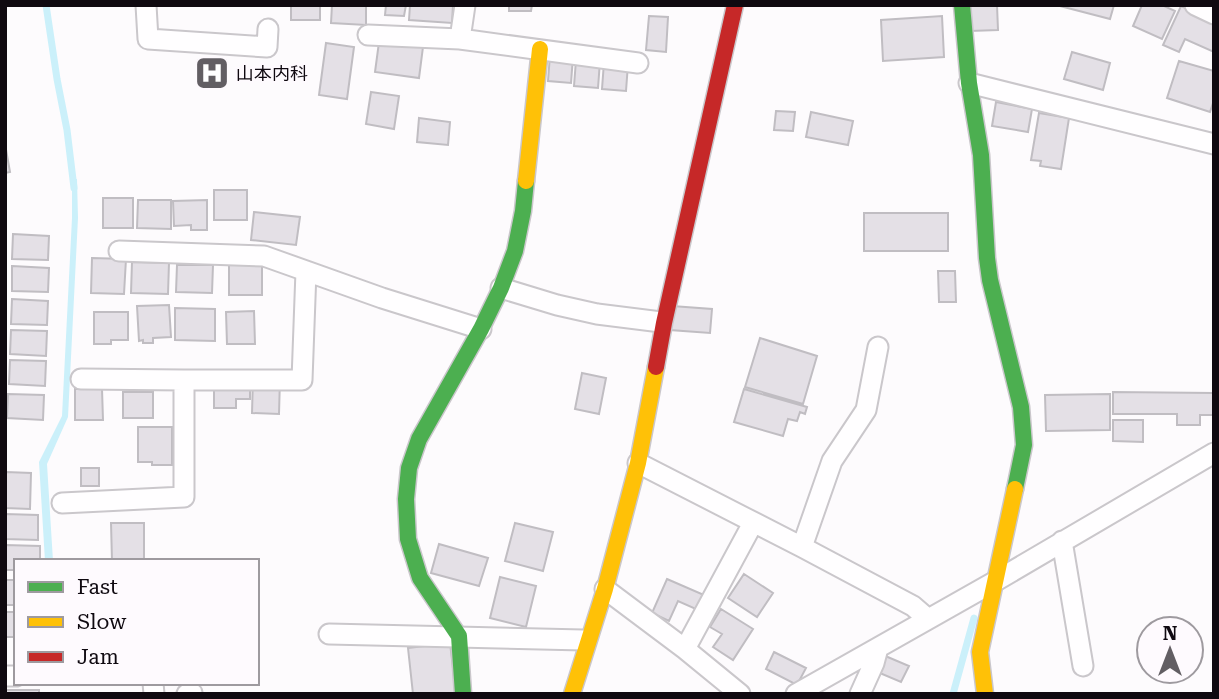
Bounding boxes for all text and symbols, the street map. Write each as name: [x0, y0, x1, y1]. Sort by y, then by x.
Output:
hospital icon: 山本内科: [193, 54, 231, 92]
place label: 山本内科: [236, 63, 308, 84]
legend: [14, 559, 259, 685]
text: Fast: [77, 575, 118, 599]
text: Slow: [77, 610, 127, 634]
north arrow: [1135, 615, 1205, 685]
text: N: [1163, 622, 1178, 645]
text: Jam: [77, 645, 119, 669]

